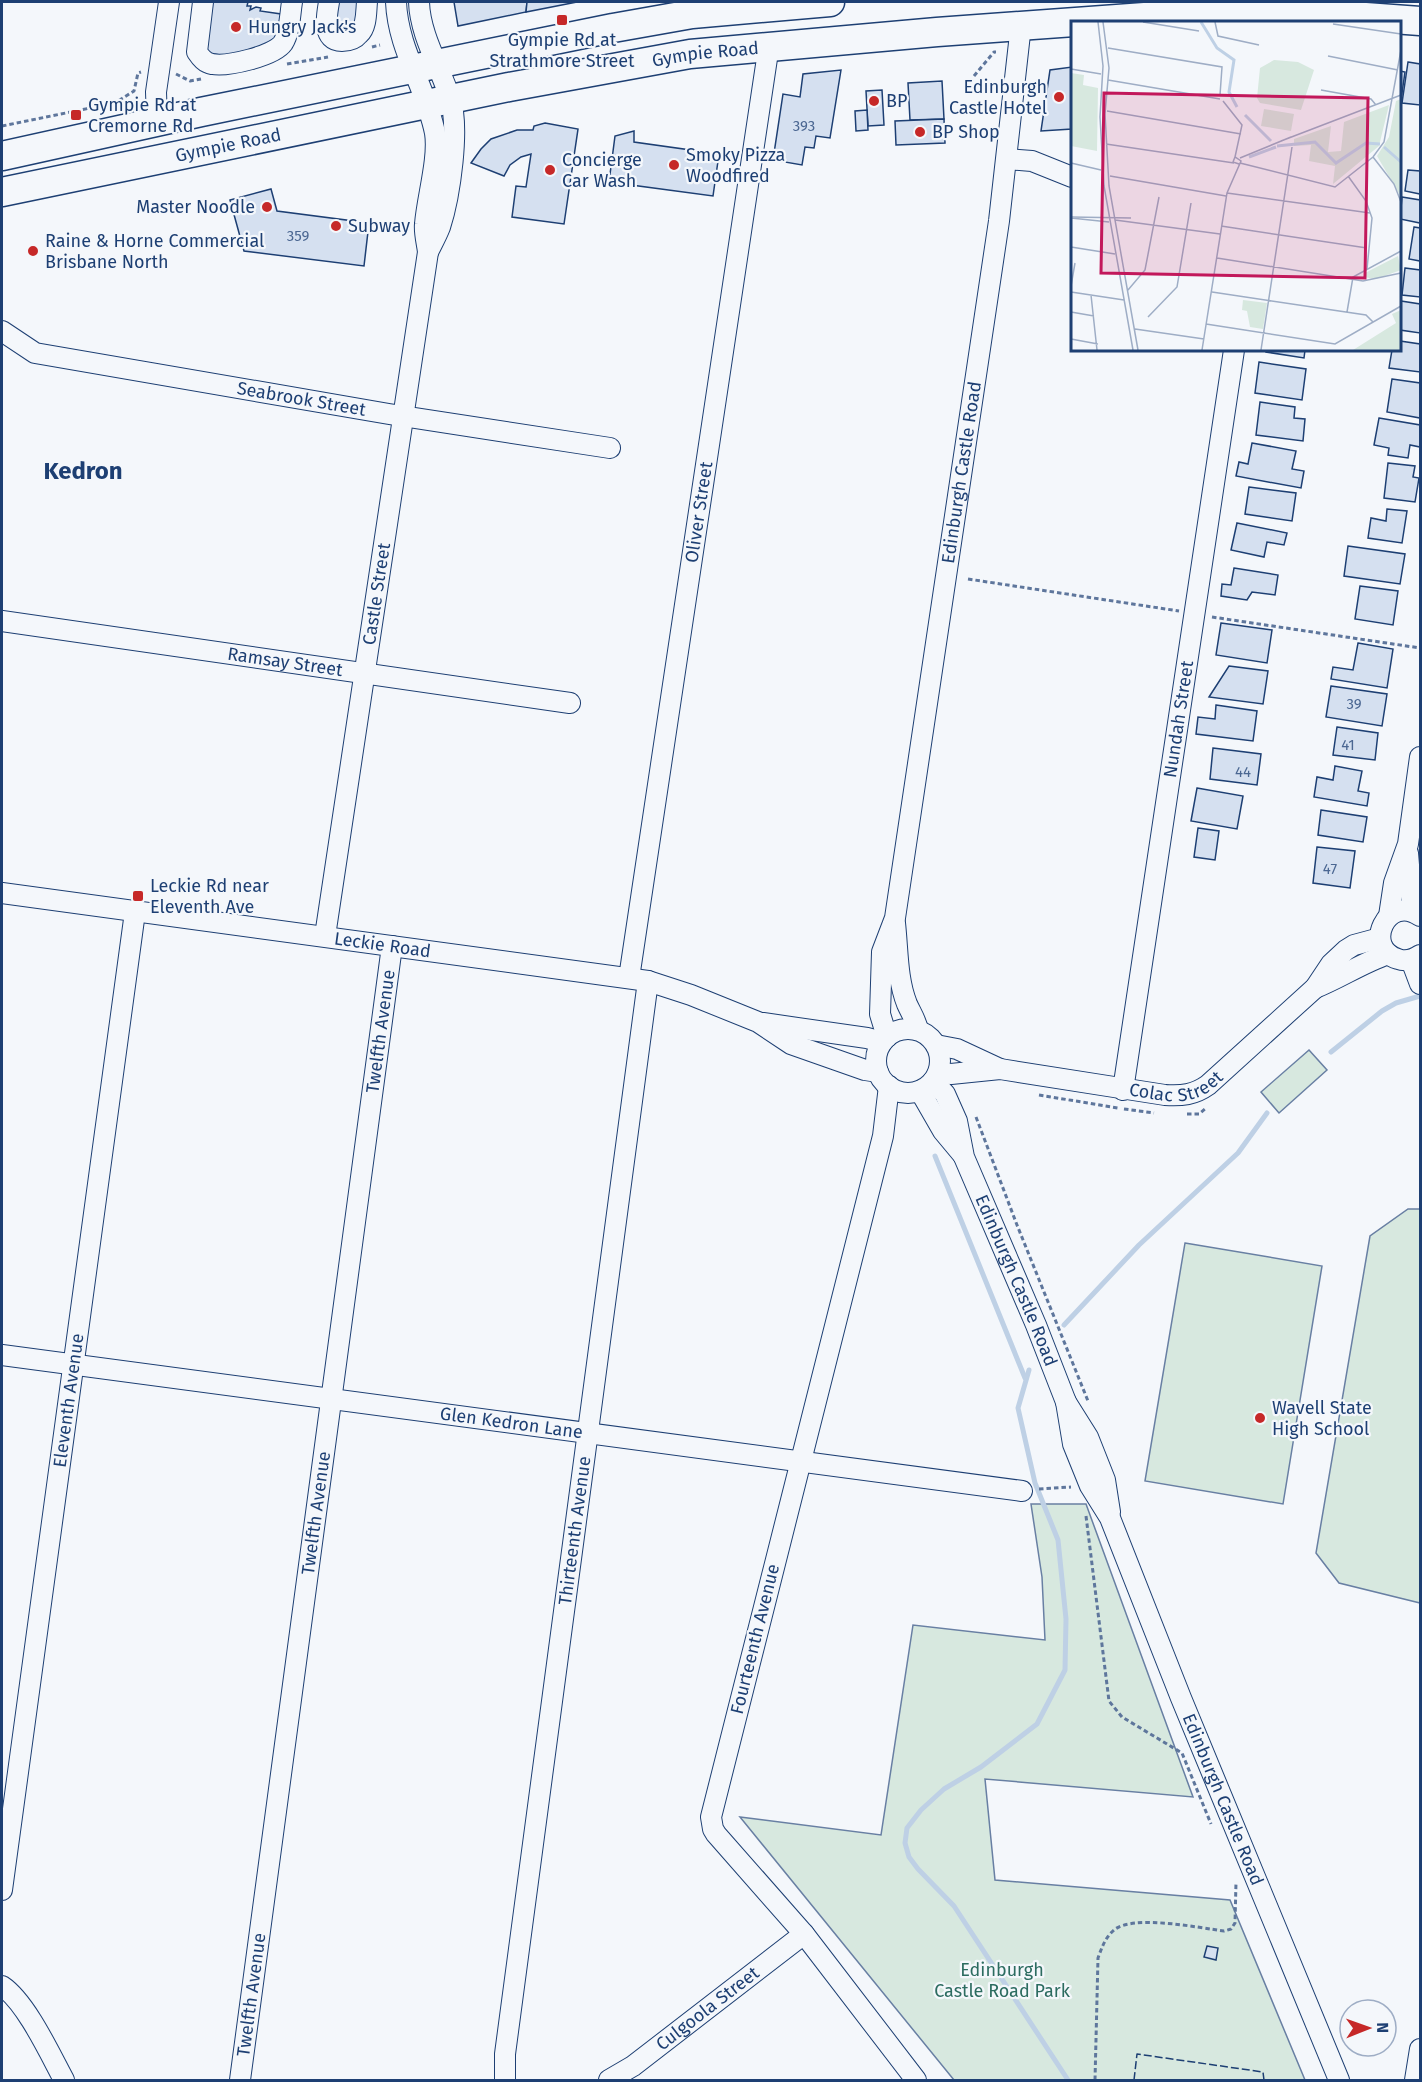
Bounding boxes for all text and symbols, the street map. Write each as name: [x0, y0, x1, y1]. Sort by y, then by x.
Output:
marker: Gympie Rd at Strathmore Street: [555, 13, 569, 27]
place label: Hungry Jack's: [248, 16, 356, 38]
marker: Hungry Jack's: [229, 20, 243, 34]
inset map: [1071, 21, 1401, 351]
place label: Gympie Rd at Strathmore Street: [489, 29, 635, 72]
street label: Gympie Road: [650, 37, 760, 72]
place label: Edinburgh Castle Hotel: [949, 76, 1047, 119]
place label: BP: [886, 90, 907, 112]
marker: Edinburgh Castle Hotel: [1052, 90, 1066, 104]
place label: Gympie Rd at Cremorne Rd: [88, 94, 197, 137]
marker: BP: [867, 94, 881, 108]
marker: Gympie Rd at Cremorne Rd: [69, 108, 83, 122]
house number: 393: [793, 117, 815, 135]
place label: BP Shop: [932, 121, 1000, 143]
street label: Gympie Road: [173, 123, 283, 167]
marker: BP Shop: [913, 125, 927, 139]
place label: Smoky Pizza Woodfired: [686, 144, 785, 187]
place label: Concierge Car Wash: [562, 149, 642, 192]
marker: Smoky Pizza Woodfired: [667, 158, 681, 172]
marker: Concierge Car Wash: [543, 163, 557, 177]
place label: Master Noodle: [136, 196, 255, 218]
marker: Master Noodle: [260, 200, 274, 214]
place label: Subway: [348, 215, 410, 237]
marker: Subway: [329, 219, 343, 233]
house number: 359: [287, 227, 309, 245]
place label: Raine & Horne Commercial Brisbane North: [45, 230, 264, 273]
marker: Raine & Horne Commercial Brisbane North: [26, 244, 40, 258]
street label: Seabrook Street: [235, 377, 368, 421]
street label: Edinburgh Castle Road: [937, 380, 986, 565]
district label: Kedron: [43, 457, 123, 485]
street label: Oliver Street: [680, 460, 717, 564]
street label: Castle Street: [358, 541, 395, 646]
street label: Ramsay Street: [226, 643, 345, 681]
street label: Nundah Street: [1159, 659, 1198, 779]
house number: 39: [1346, 695, 1362, 713]
house number: 41: [1341, 736, 1355, 754]
house number: 44: [1235, 763, 1251, 781]
house number: 47: [1323, 860, 1337, 878]
place label: Leckie Rd near Eleventh Ave: [150, 875, 269, 918]
marker: Leckie Rd near Eleventh Ave: [131, 889, 145, 903]
street label: Leckie Road: [333, 927, 432, 962]
street label: Twelfth Avenue: [361, 968, 400, 1095]
street label: Colac Street: [1128, 1066, 1228, 1106]
street label: Edinburgh Castle Road: [970, 1191, 1062, 1369]
street label: Eleventh Avenue: [49, 1332, 89, 1469]
place label: Wavell State High School: [1272, 1397, 1372, 1440]
street label: Glen Kedron Lane: [439, 1403, 584, 1443]
marker: Wavell State High School: [1253, 1411, 1267, 1425]
street label: Twelfth Avenue: [297, 1450, 335, 1576]
street label: Thirteenth Avenue: [554, 1455, 596, 1606]
street label: Fourteenth Avenue: [726, 1562, 784, 1716]
street label: Edinburgh Castle Road: [1178, 1710, 1268, 1889]
street label: Twelfth Avenue: [232, 1932, 271, 2058]
park label: Edinburgh Castle Road Park: [934, 1959, 1071, 2002]
street label: Culgoola Street: [652, 1961, 764, 2055]
north arrow: [1338, 1998, 1398, 2058]
text: N: [1373, 2022, 1392, 2033]

